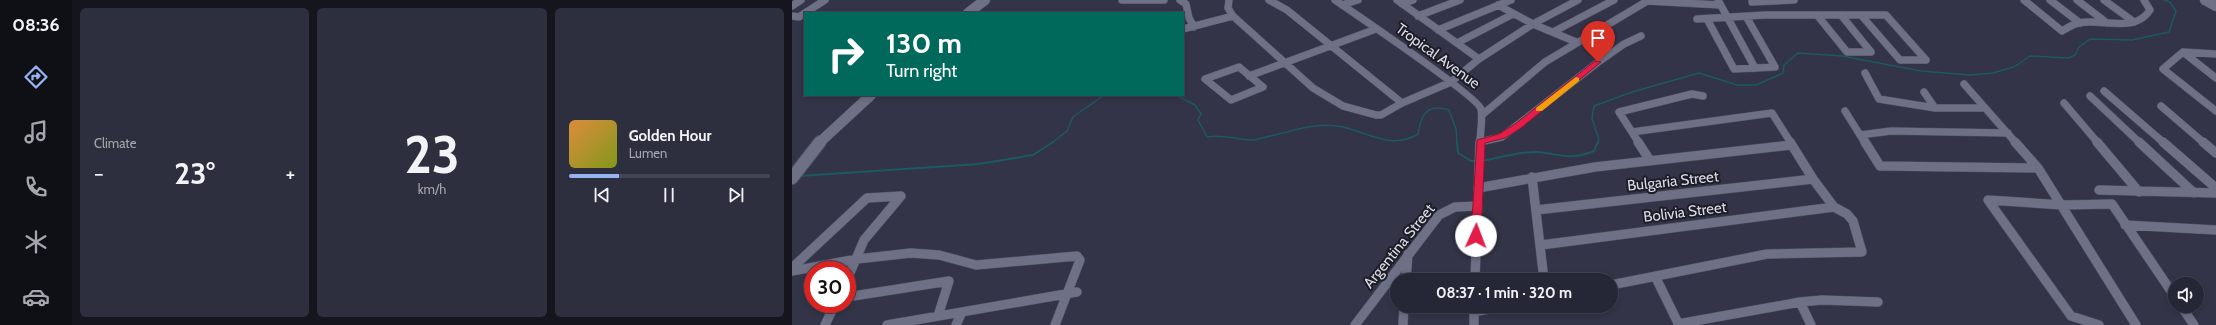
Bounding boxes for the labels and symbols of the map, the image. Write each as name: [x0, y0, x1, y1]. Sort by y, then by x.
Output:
street label: Tropical Avenue: [1392, 19, 1484, 93]
pin: [1581, 21, 1615, 62]
street label: Bulgaria Street: [1626, 167, 1720, 195]
street label: Bolivia Street: [1642, 198, 1728, 226]
street label: Argentina Street: [1360, 200, 1438, 292]
position arrow: [1455, 215, 1497, 257]
speed limit sign: 30: [804, 261, 856, 313]

